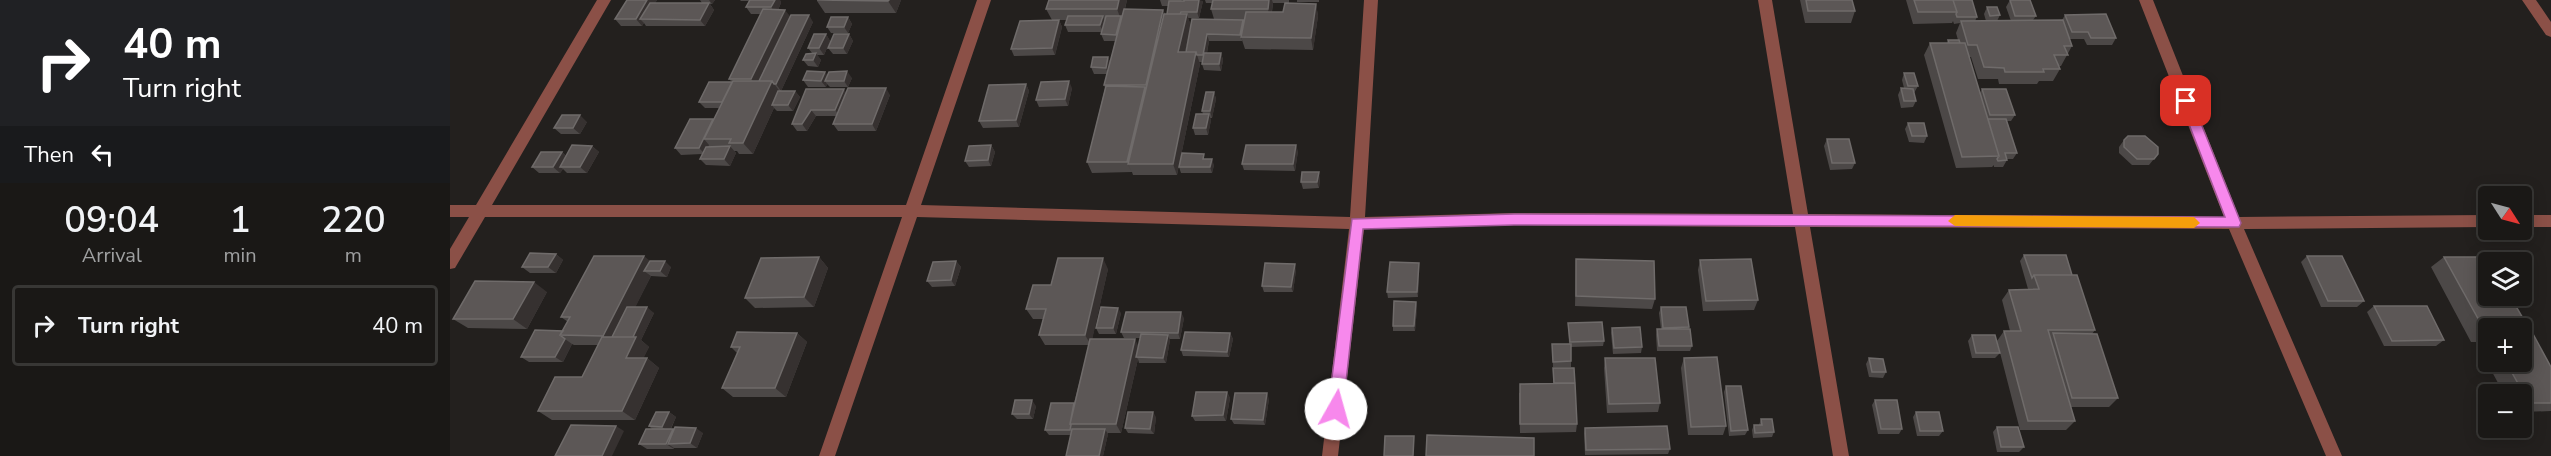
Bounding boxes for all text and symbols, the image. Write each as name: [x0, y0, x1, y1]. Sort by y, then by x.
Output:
text: 40 m: [123, 16, 222, 73]
icon: right: [24, 24, 102, 102]
text: Turn right: [123, 70, 241, 107]
pin: [2160, 75, 2211, 126]
icon: arrive: [2169, 84, 2202, 117]
icon: left: [86, 138, 119, 171]
text: Then: [24, 140, 74, 170]
north arrow: [2478, 186, 2532, 240]
map controls: [2478, 186, 2532, 438]
text: 09:04: [64, 196, 159, 245]
text: 1: [229, 196, 251, 245]
text: 220: [321, 196, 386, 245]
text: Arrival: [82, 242, 142, 269]
text: min: [224, 242, 257, 269]
text: m: [345, 242, 362, 269]
button: layers: [2478, 252, 2532, 306]
icon: right: [27, 309, 60, 342]
text: Turn right: [78, 311, 179, 341]
text: 40 m: [372, 311, 423, 341]
button: +: [2478, 318, 2532, 372]
position arrow: [1304, 377, 1368, 441]
button: −: [2478, 384, 2532, 438]

